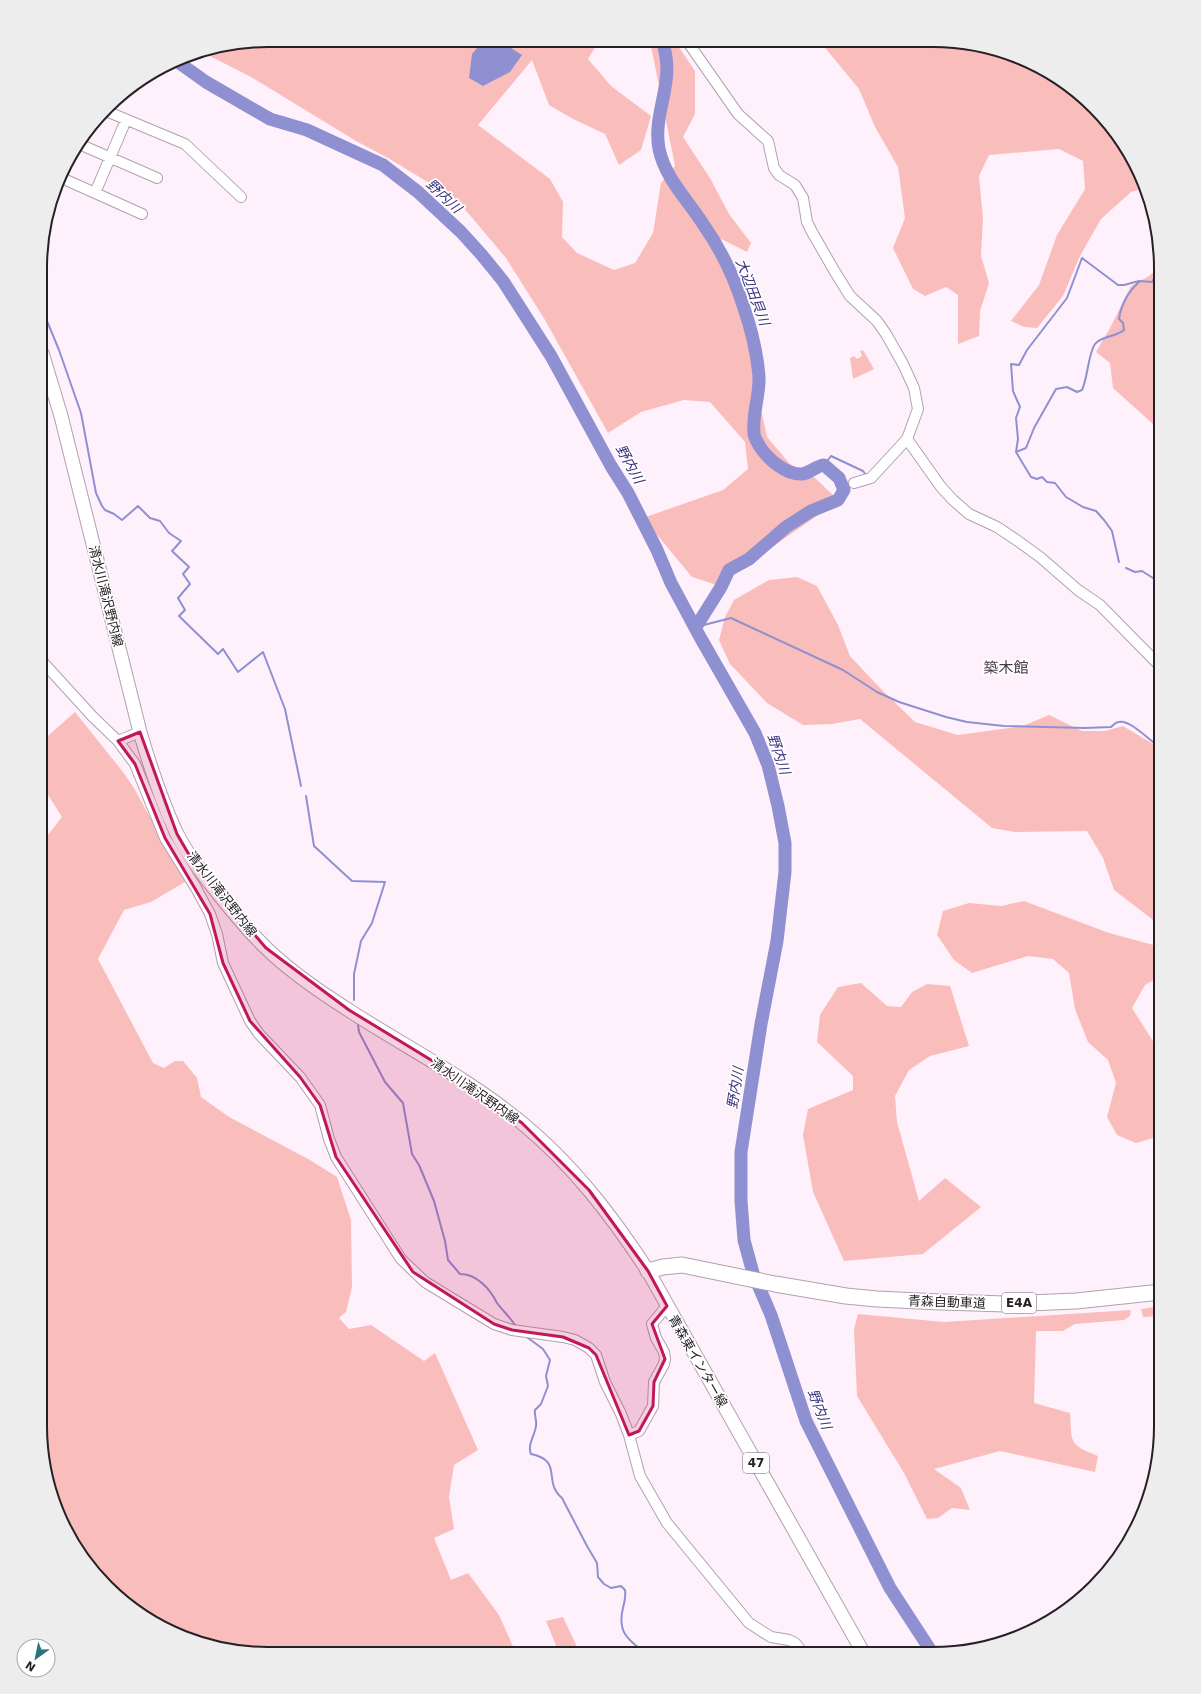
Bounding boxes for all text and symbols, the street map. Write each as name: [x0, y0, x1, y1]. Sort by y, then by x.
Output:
water label: 野内川: [423, 176, 466, 218]
water label: 大辺田貝川: [733, 256, 774, 329]
water label: 野内川: [613, 442, 648, 488]
street label: 清水川滝沢野内線: [86, 544, 126, 648]
district label: 築木館: [983, 659, 1029, 677]
water label: 野内川: [765, 732, 794, 778]
street label: 清水川滝沢野内線: [184, 848, 260, 940]
street label: 清水川滝沢野内線: [428, 1055, 522, 1127]
water label: 野内川: [724, 1064, 746, 1110]
street label: 青森自動車道: [908, 1293, 986, 1311]
road number: E4A: [1002, 1293, 1036, 1313]
street label: 青森東インター線: [666, 1312, 730, 1410]
water label: 野内川: [805, 1387, 836, 1433]
road number: 47: [743, 1453, 769, 1473]
north arrow: [16, 1638, 56, 1678]
text: N: [23, 1658, 38, 1674]

